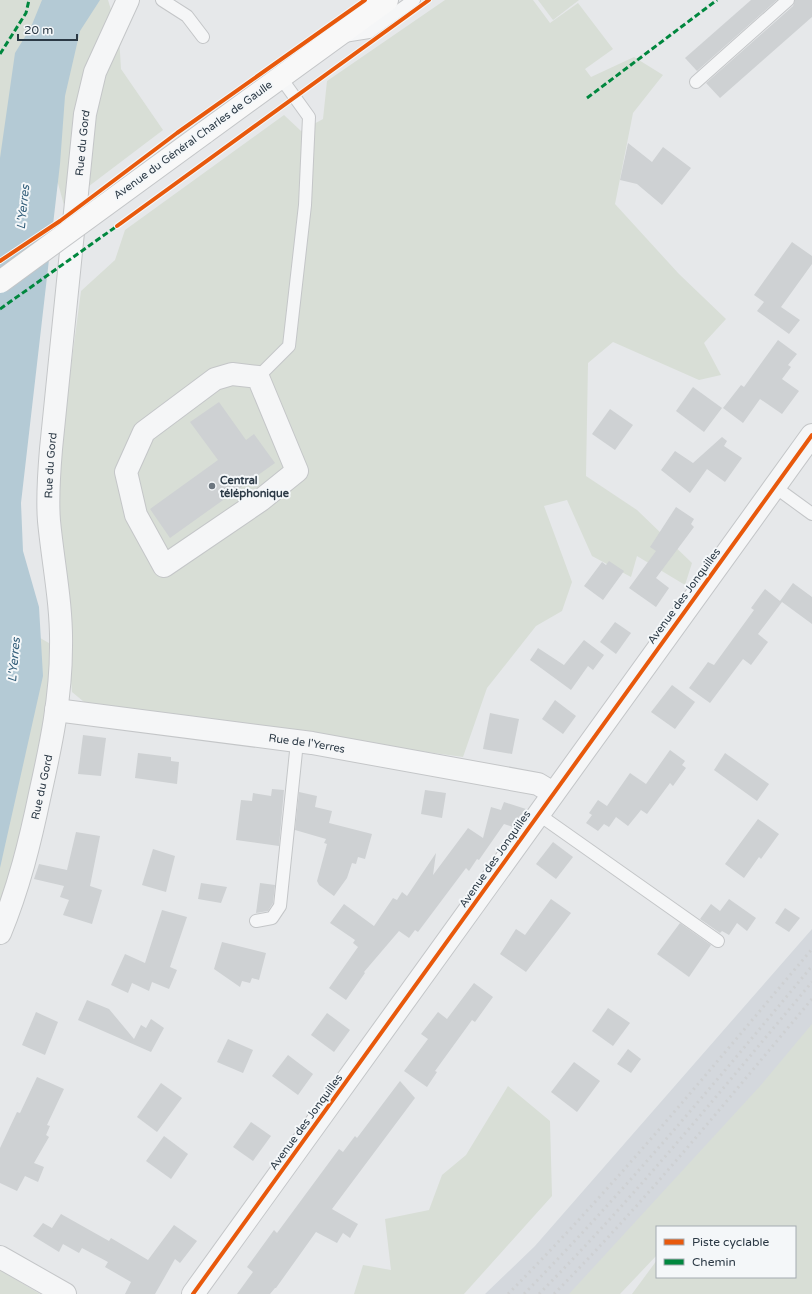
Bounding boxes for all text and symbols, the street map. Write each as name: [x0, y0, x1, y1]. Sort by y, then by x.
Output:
scale bar: [18, 16, 77, 42]
text: 20 m: [24, 23, 53, 37]
street label: Avenue du Général Charles de Gaulle: [111, 78, 275, 202]
street label: Rue du Gord: [72, 109, 92, 177]
water label: L'Yerres: [14, 183, 32, 230]
street label: Rue du Gord: [42, 432, 59, 499]
place label: Central téléphonique: [219, 474, 290, 501]
marker: Central téléphonique: [207, 481, 217, 491]
street label: Avenue des Jonquilles: [645, 545, 723, 647]
water label: L'Yerres: [5, 636, 23, 683]
street label: Rue de l'Yerres: [268, 731, 346, 755]
street label: Rue du Gord: [28, 753, 55, 821]
street label: Avenue des Jonquilles: [457, 808, 533, 910]
street label: Avenue des Jonquilles: [267, 1071, 345, 1173]
legend: [656, 1226, 796, 1278]
text: Piste cyclable: [692, 1235, 770, 1249]
text: Chemin: [692, 1255, 736, 1269]

